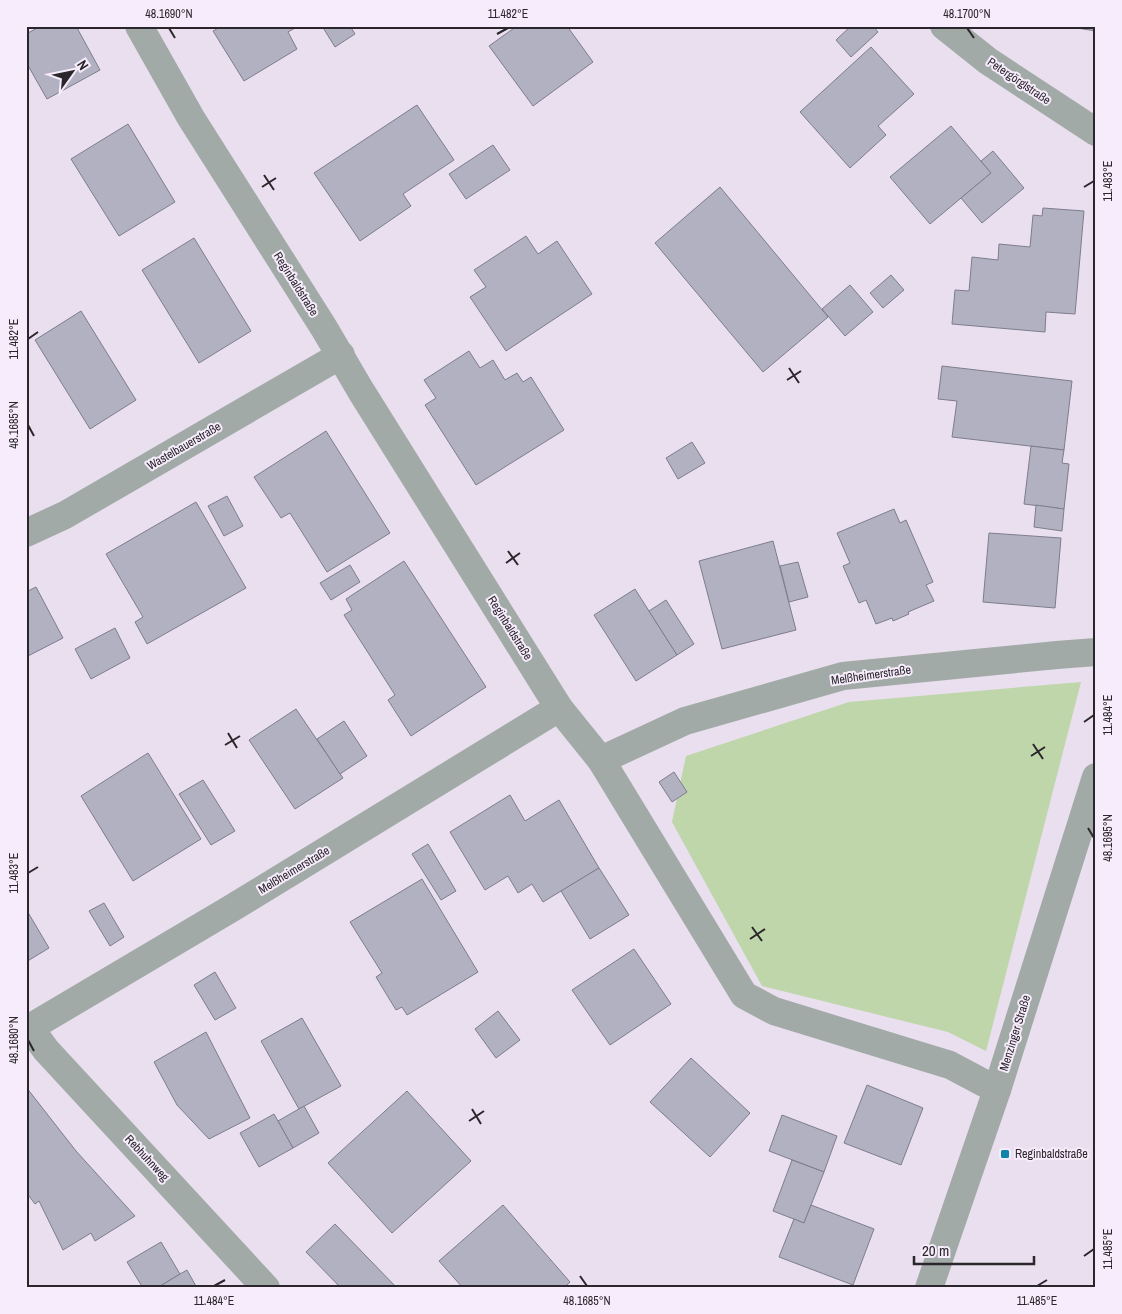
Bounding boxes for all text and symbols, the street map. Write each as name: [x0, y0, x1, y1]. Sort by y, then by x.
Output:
text: 48.1690°N: [145, 6, 193, 22]
text: 11.482°E: [488, 6, 528, 22]
text: 48.1700°N: [943, 6, 991, 22]
north arrow: [48, 48, 98, 98]
street label: Petergörglstraße: [984, 54, 1054, 108]
text: N: [73, 57, 93, 73]
text: 11.483°E: [1100, 161, 1116, 201]
street label: Reginbaldstraße: [270, 249, 322, 319]
text: 11.482°E: [6, 319, 22, 359]
text: 48.1685°N: [6, 401, 22, 449]
street label: Wastelbauerstraße: [144, 418, 224, 474]
street label: Reginbaldstraße: [484, 593, 536, 663]
street label: Melßheimerstraße: [830, 661, 912, 689]
text: 11.484°E: [1100, 695, 1116, 735]
text: 48.1695°N: [1100, 814, 1116, 862]
street label: Melßheimerstraße: [255, 842, 333, 898]
text: 11.483°E: [6, 853, 22, 893]
street label: Menzinger Straße: [996, 993, 1034, 1073]
text: 48.1680°N: [6, 1016, 22, 1064]
street label: Rebhuhnweg: [121, 1131, 173, 1185]
place label: Reginbaldstraße: [1015, 1146, 1088, 1162]
marker: Reginbaldstraße: [999, 1148, 1011, 1160]
text: 11.485°E: [1100, 1229, 1116, 1269]
scale bar: [914, 1234, 1034, 1266]
text: 20 m: [922, 1240, 949, 1261]
text: 11.484°E: [194, 1293, 234, 1309]
text: 48.1685°N: [563, 1293, 611, 1309]
text: 11.485°E: [1017, 1293, 1057, 1309]

